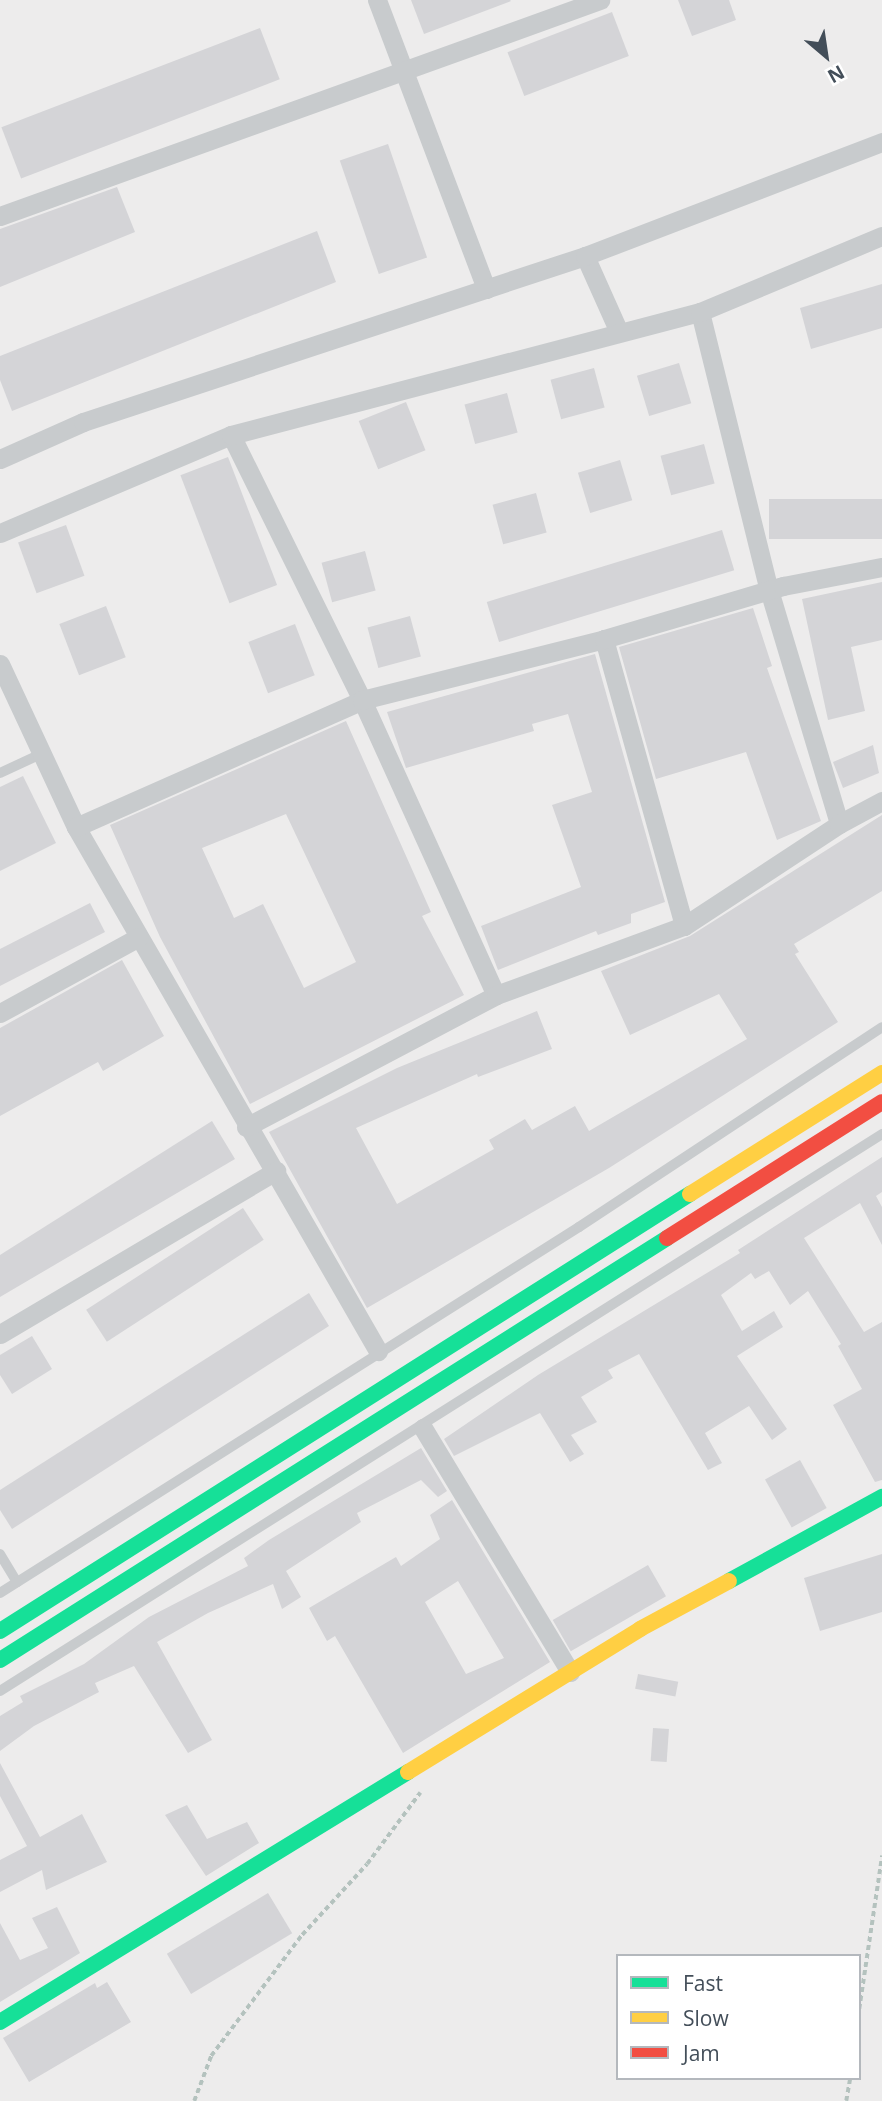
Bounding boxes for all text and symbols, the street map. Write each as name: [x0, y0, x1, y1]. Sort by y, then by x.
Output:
north arrow: [791, 21, 861, 91]
text: N: [823, 59, 849, 89]
legend: [616, 1954, 861, 2080]
text: Fast: [683, 1969, 723, 1997]
text: Slow: [683, 2004, 729, 2032]
text: Jam: [683, 2039, 720, 2067]

